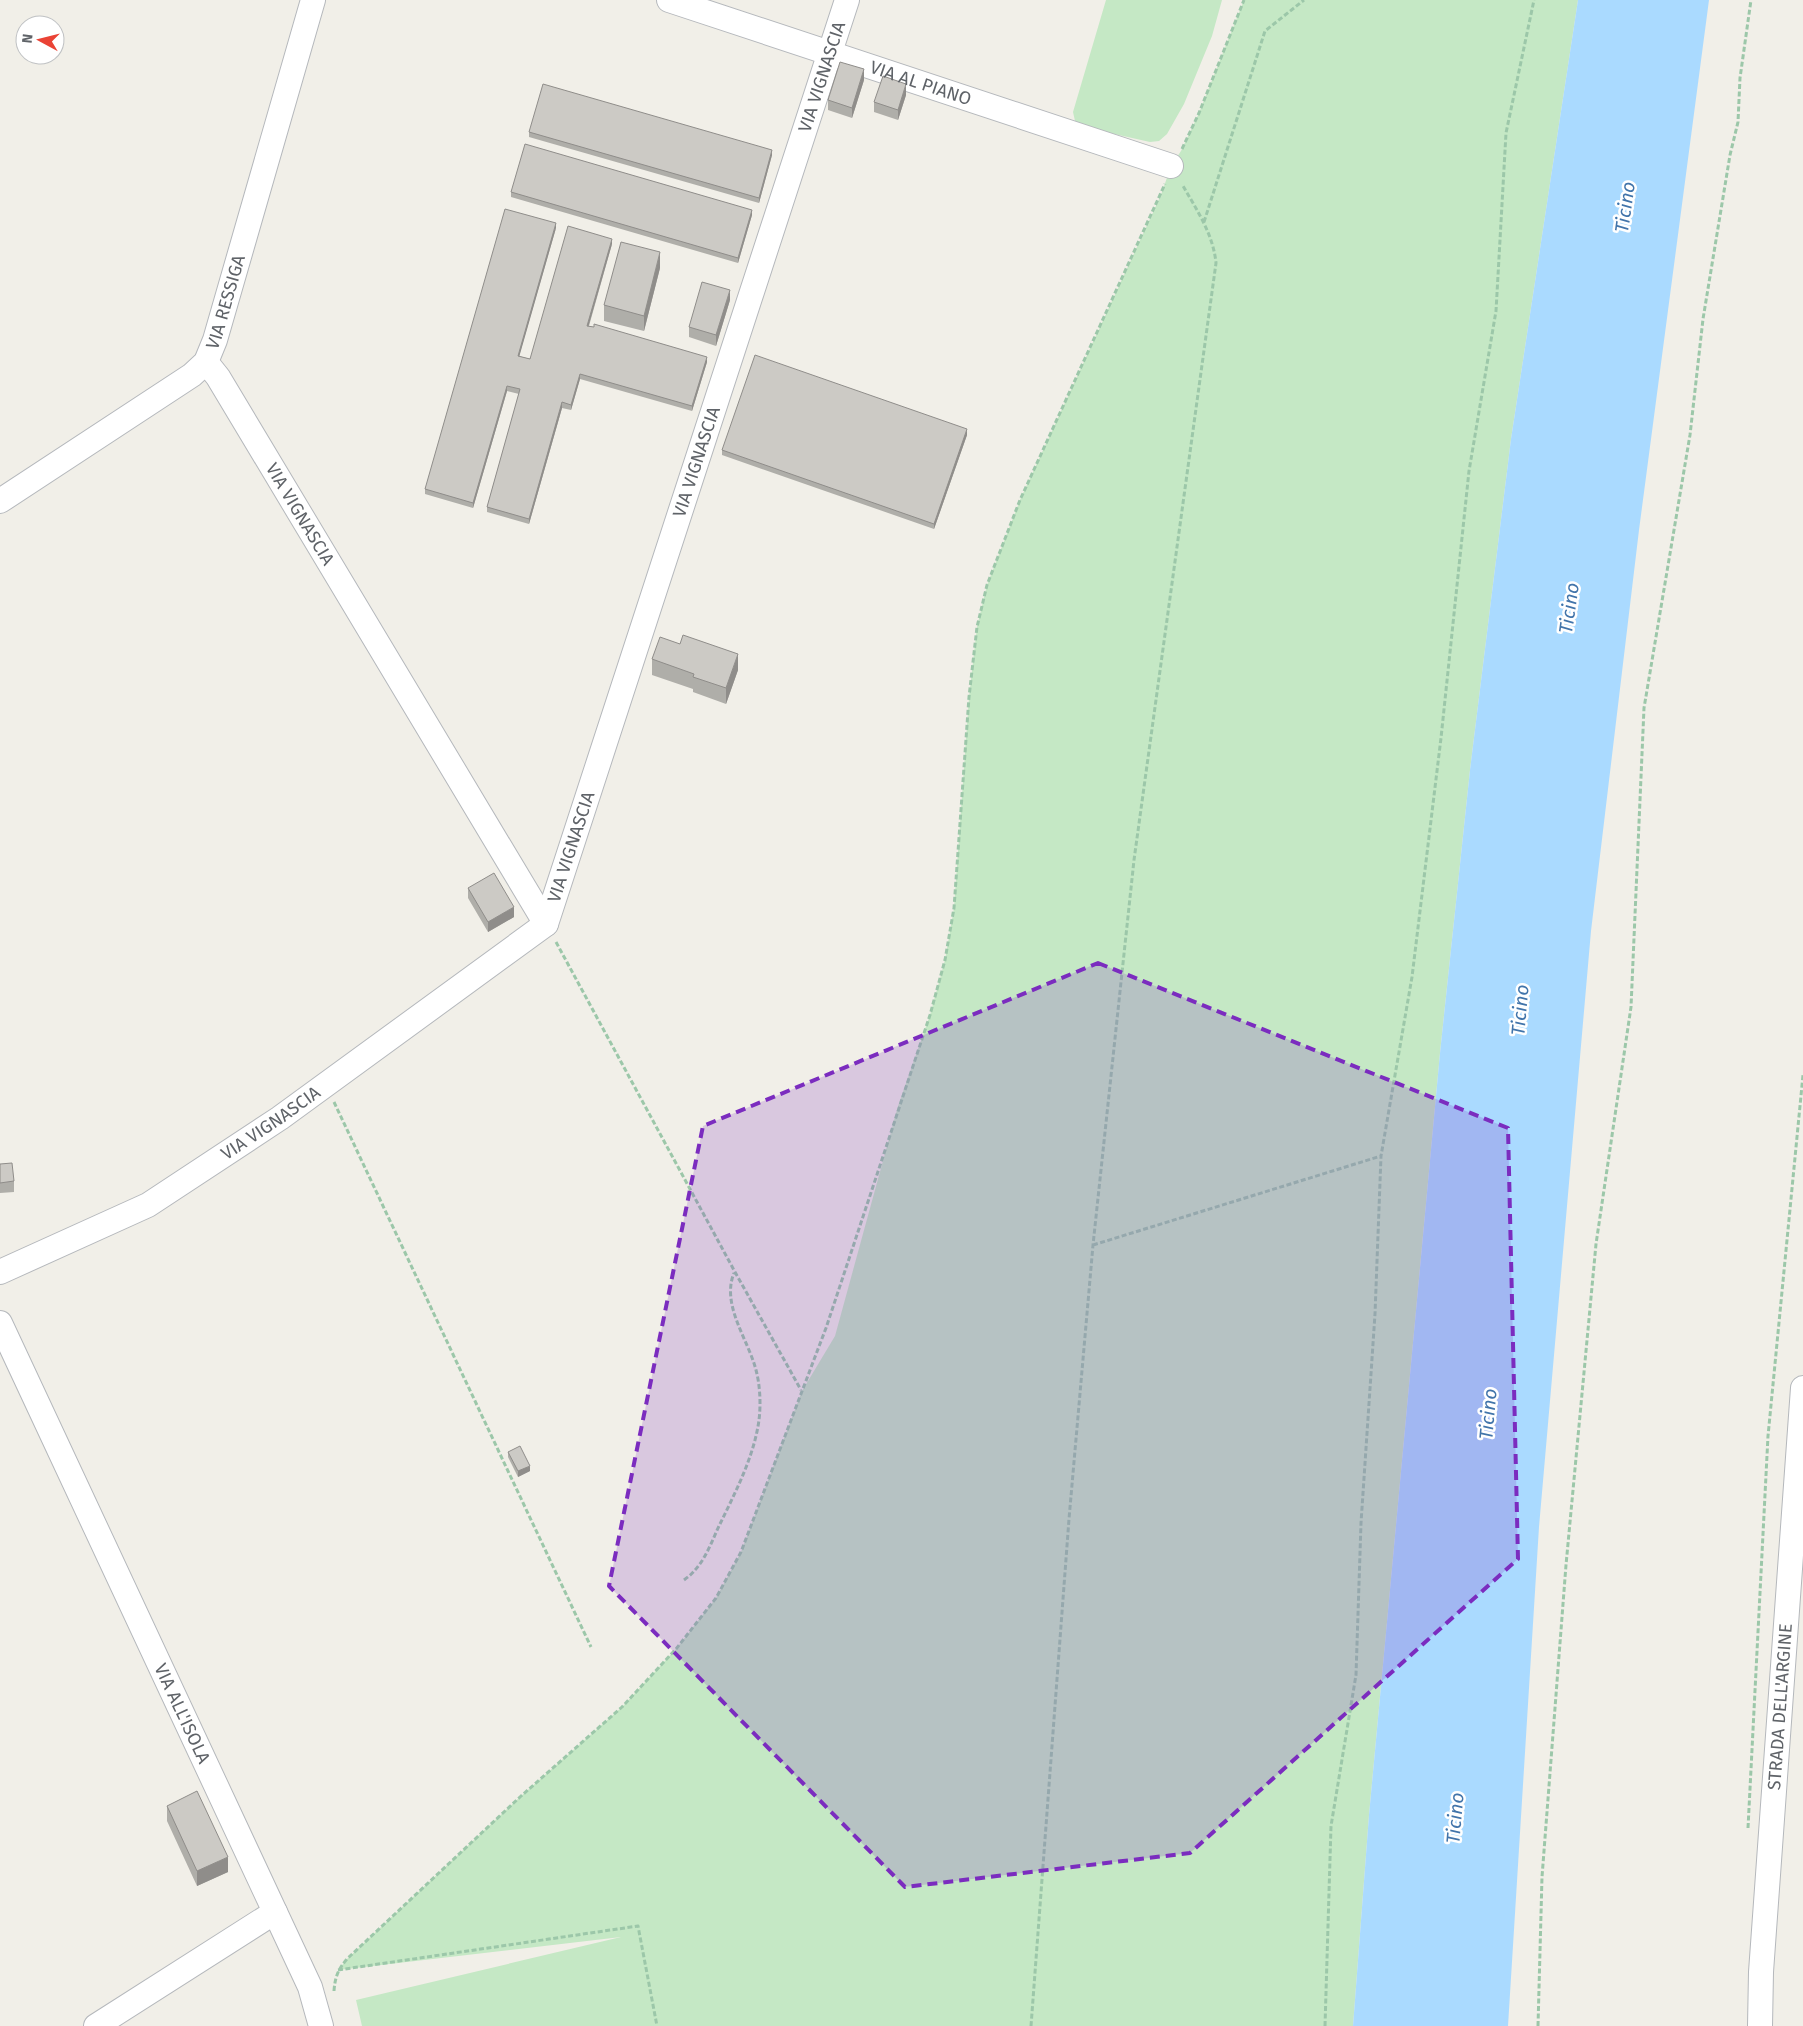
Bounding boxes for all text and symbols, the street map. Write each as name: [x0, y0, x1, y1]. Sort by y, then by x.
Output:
north arrow: [15, 15, 65, 65]
street label: VIA VIGNASCIA: [794, 18, 850, 135]
text: N: [19, 33, 37, 44]
street label: VIA AL PIANO: [867, 56, 974, 110]
water label: Ticino: [1610, 180, 1640, 234]
street label: VIA RESSIGA: [201, 252, 250, 353]
street label: VIA VIGNASCIA: [668, 403, 725, 520]
street label: VIA VIGNASCIA: [261, 459, 339, 570]
water label: Ticino: [1554, 581, 1584, 635]
street label: VIA VIGNASCIA: [543, 788, 600, 905]
water label: Ticino: [1506, 983, 1534, 1037]
street label: VIA VIGNASCIA: [217, 1081, 325, 1165]
water label: Ticino: [1474, 1387, 1502, 1441]
street label: STRADA DELL'ARGINE: [1763, 1623, 1797, 1791]
street label: VIA ALL'ISOLA: [150, 1660, 215, 1768]
water label: Ticino: [1441, 1791, 1469, 1845]

